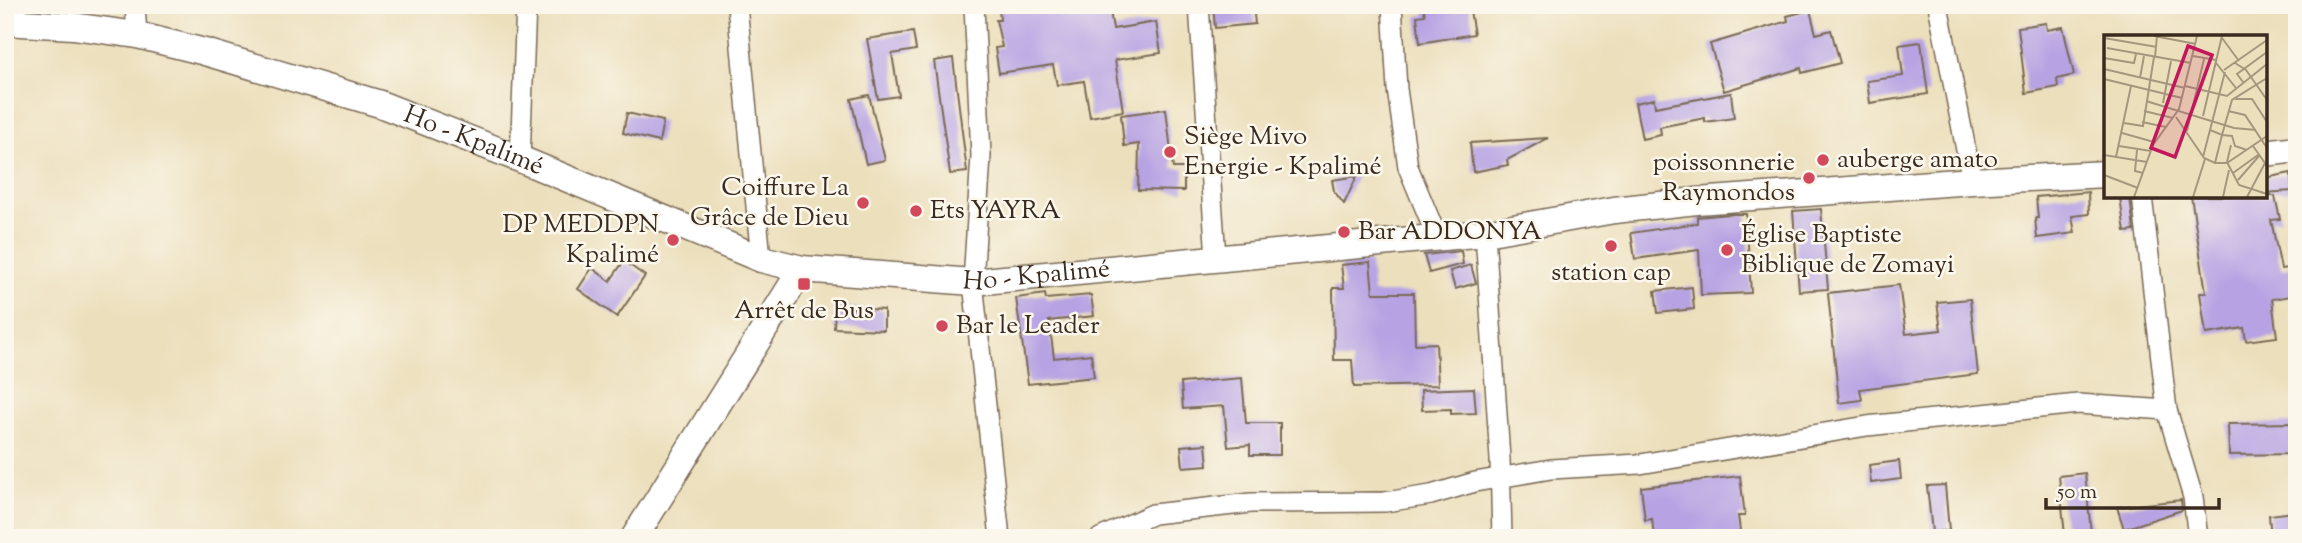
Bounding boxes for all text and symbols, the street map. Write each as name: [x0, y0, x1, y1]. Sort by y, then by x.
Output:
inset map: [2104, 35, 2267, 198]
street label: Ho - Kpalimé: [398, 97, 549, 185]
place label: Siège Mivo Energie - Kpalimé: [1184, 119, 1382, 186]
place label: auberge amato: [1837, 142, 1998, 179]
marker: Siège Mivo Energie - Kpalimé: [1162, 144, 1178, 160]
place label: poissonnerie Raymondos: [1653, 145, 1795, 212]
marker: auberge amato: [1815, 152, 1831, 168]
place label: Coiffure La Grâce de Dieu: [690, 170, 849, 237]
marker: poissonnerie Raymondos: [1801, 170, 1817, 186]
place label: Ets YAYRA: [930, 193, 1061, 230]
marker: Coiffure La Grâce de Dieu: [855, 195, 871, 211]
marker: Ets YAYRA: [908, 203, 924, 219]
place label: DP MEDDPN Kpalimé: [502, 207, 659, 274]
place label: Bar ADDONYA: [1358, 214, 1542, 251]
place label: Église Baptiste Biblique de Zomayi: [1741, 217, 1954, 284]
marker: Bar ADDONYA: [1336, 224, 1352, 240]
marker: DP MEDDPN Kpalimé: [665, 232, 681, 248]
marker: station cap: [1603, 238, 1619, 254]
marker: Église Baptiste Biblique de Zomayi: [1719, 242, 1735, 258]
street label: Ho - Kpalimé: [961, 250, 1112, 301]
place label: station cap: [1551, 255, 1671, 292]
marker: Arrêt de Bus: [796, 276, 812, 292]
place label: Arrêt de Bus: [734, 293, 874, 330]
place label: Bar le Leader: [956, 308, 1100, 345]
marker: Bar le Leader: [934, 318, 950, 334]
scale bar: [2046, 466, 2220, 510]
text: 50 m: [2056, 478, 2097, 508]

